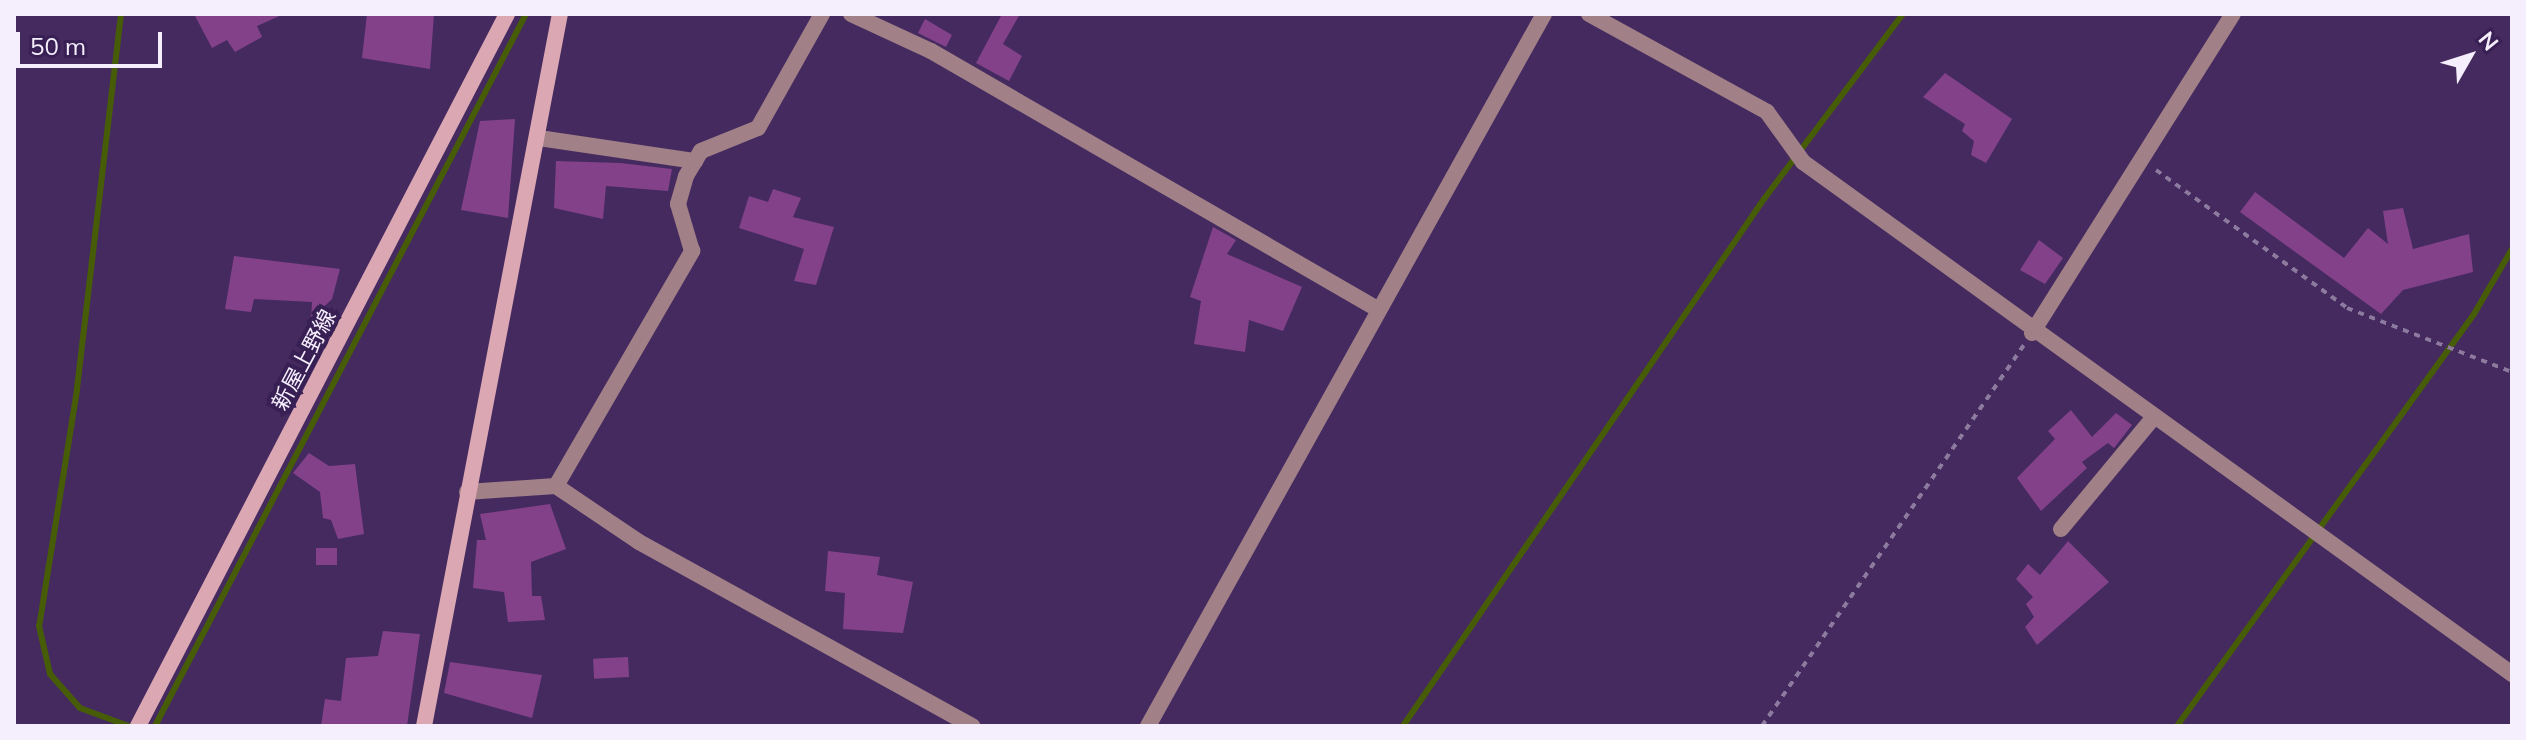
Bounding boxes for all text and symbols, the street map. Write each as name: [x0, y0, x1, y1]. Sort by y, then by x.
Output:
scale bar: [20, 16, 166, 66]
north arrow: [2430, 16, 2510, 96]
text: N: [2473, 26, 2505, 56]
text: 50 m: [30, 31, 86, 61]
street label: 新屋上野線: [267, 305, 341, 415]

